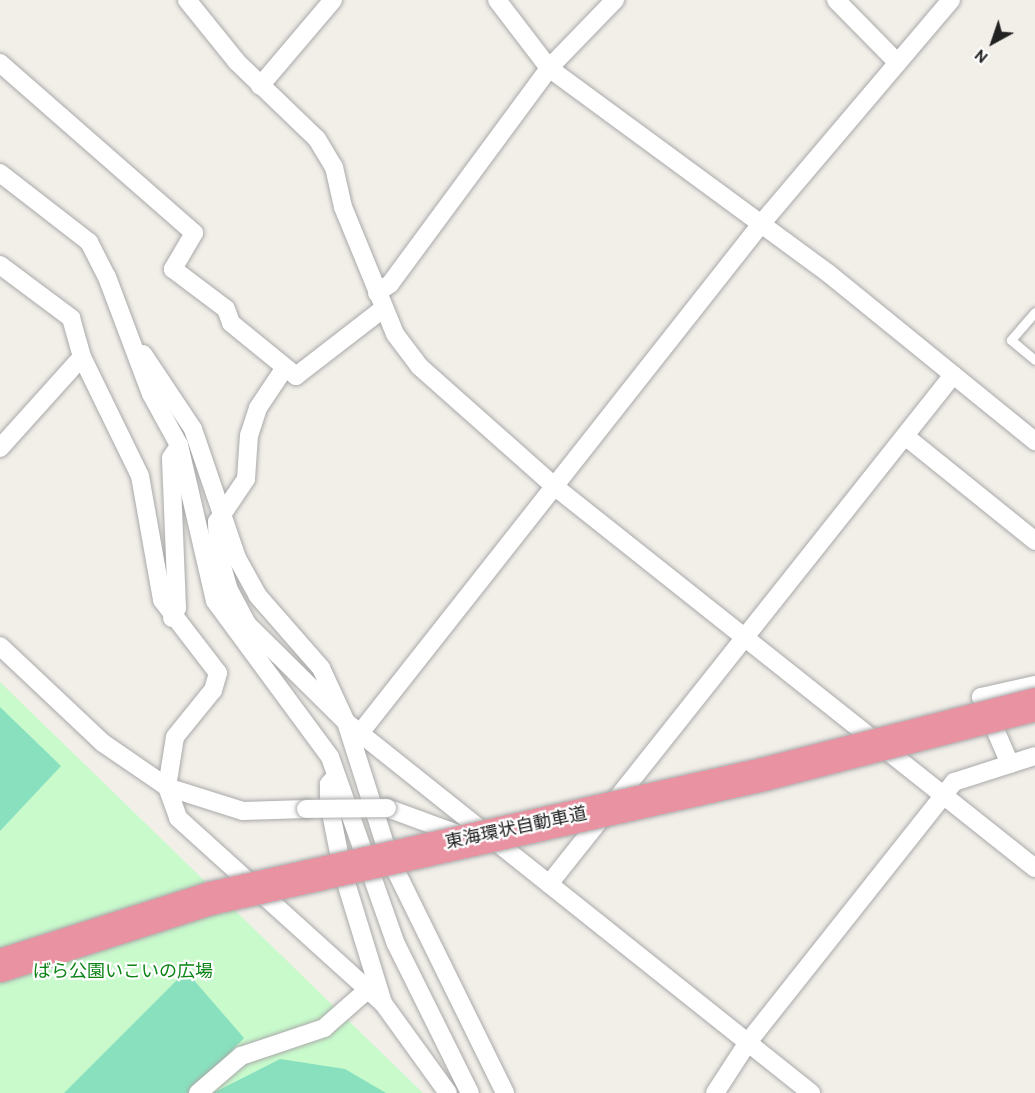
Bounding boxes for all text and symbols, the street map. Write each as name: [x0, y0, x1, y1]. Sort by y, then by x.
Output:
north arrow: [963, 12, 1023, 72]
text: N: [971, 45, 992, 67]
street label: 東海環状自動車道: [443, 802, 589, 854]
park label: ばら公園いこいの広場: [33, 960, 213, 982]

